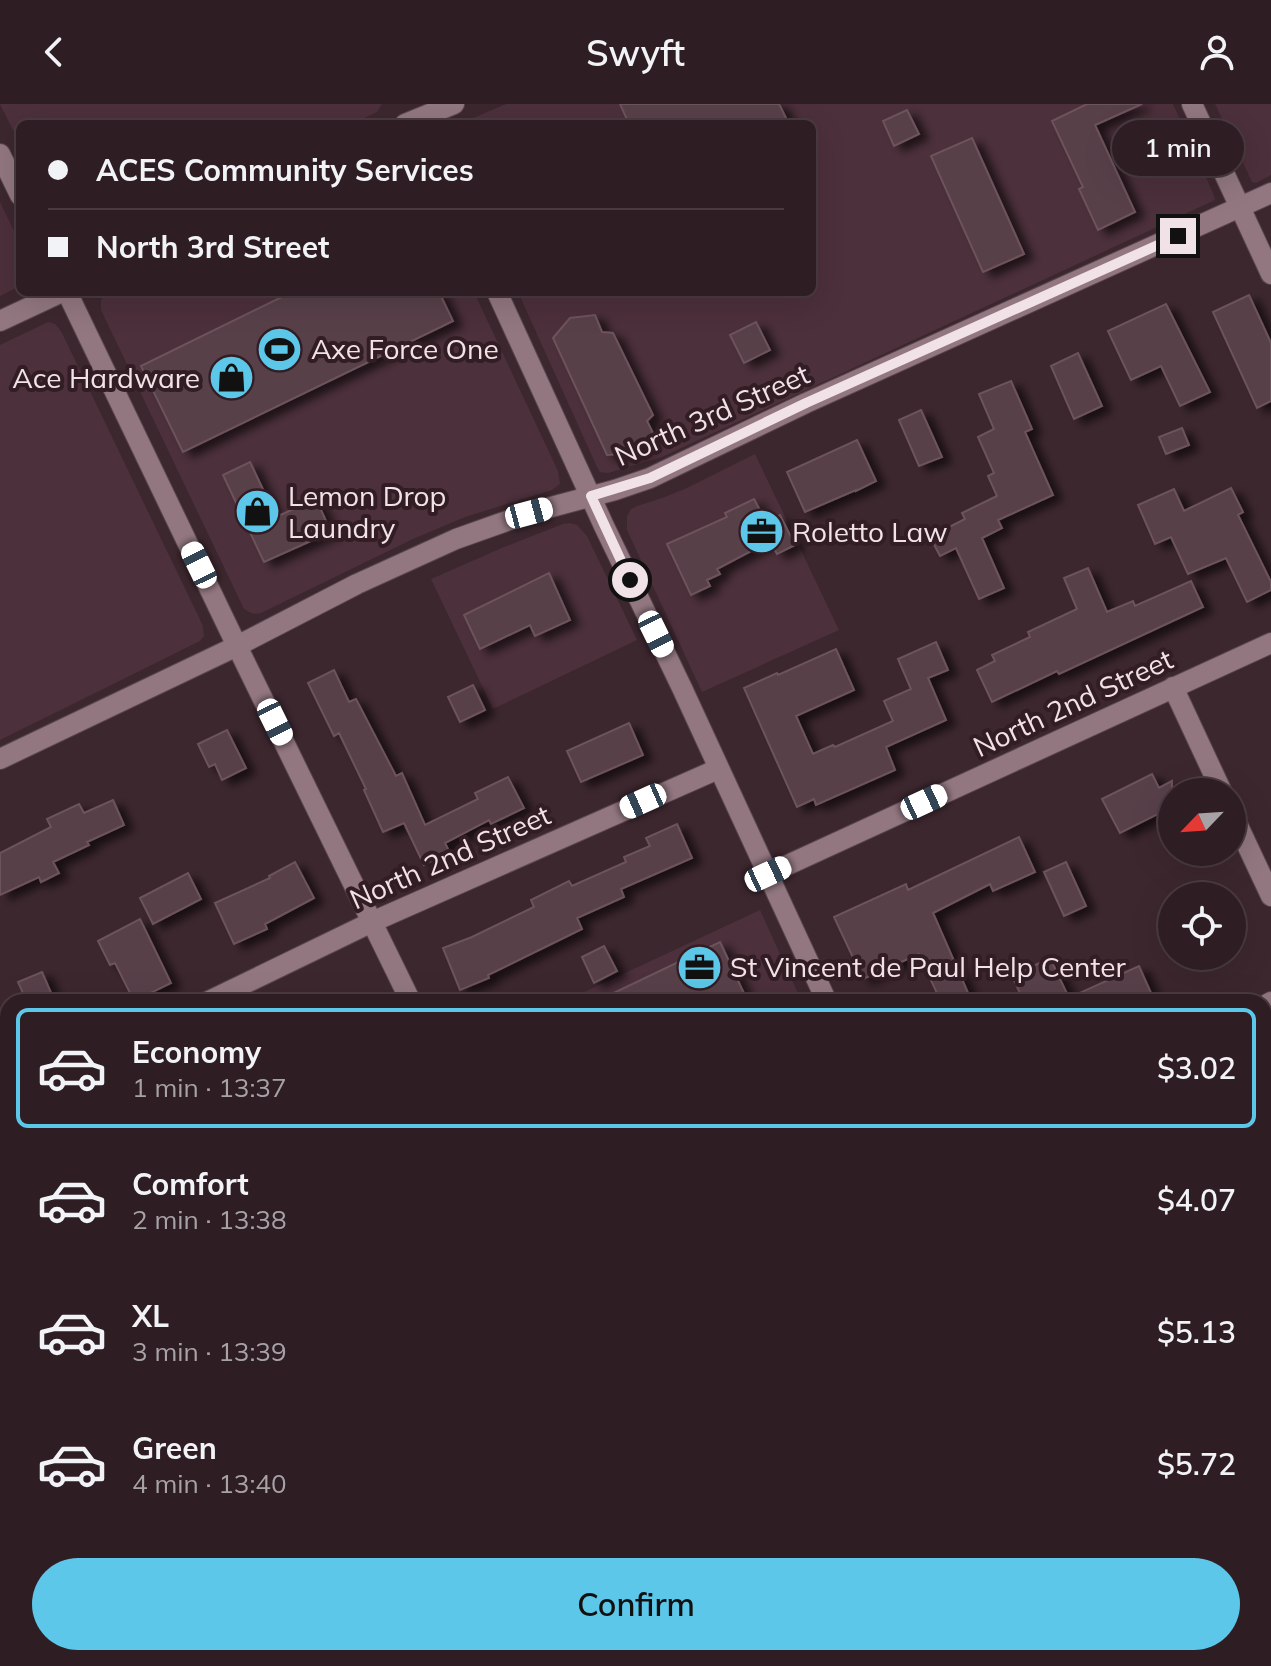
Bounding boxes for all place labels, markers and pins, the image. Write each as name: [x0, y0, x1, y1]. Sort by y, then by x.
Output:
sports icon: Axe Force One: [256, 325, 304, 373]
place label: Axe Force One: [311, 331, 499, 366]
shop icon: Ace Hardware: [207, 354, 255, 402]
place label: Ace Hardware: [12, 360, 200, 395]
place label: Lemon Drop Laundry: [288, 478, 446, 545]
shop icon: Lemon Drop Laundry: [233, 488, 281, 536]
office icon: Roletto Law: [737, 508, 785, 556]
place label: Roletto Law: [792, 514, 948, 549]
office icon: St Vincent de Paul Help Center: [675, 943, 723, 991]
place label: St Vincent de Paul Help Center: [730, 949, 1126, 984]

